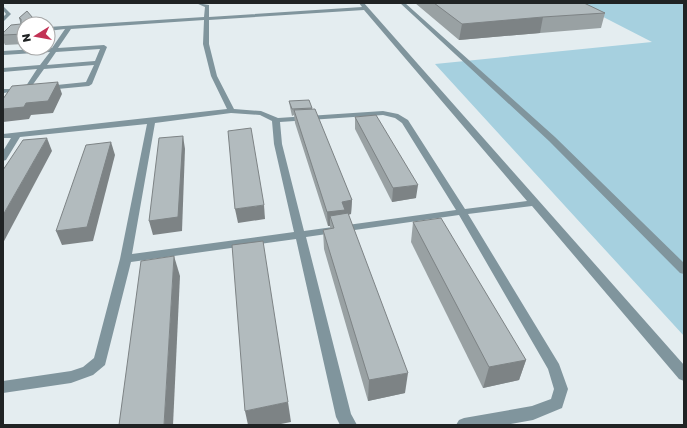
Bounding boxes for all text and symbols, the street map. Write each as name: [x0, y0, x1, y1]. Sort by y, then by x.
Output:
north arrow: [16, 16, 56, 56]
text: N: [19, 33, 33, 43]

